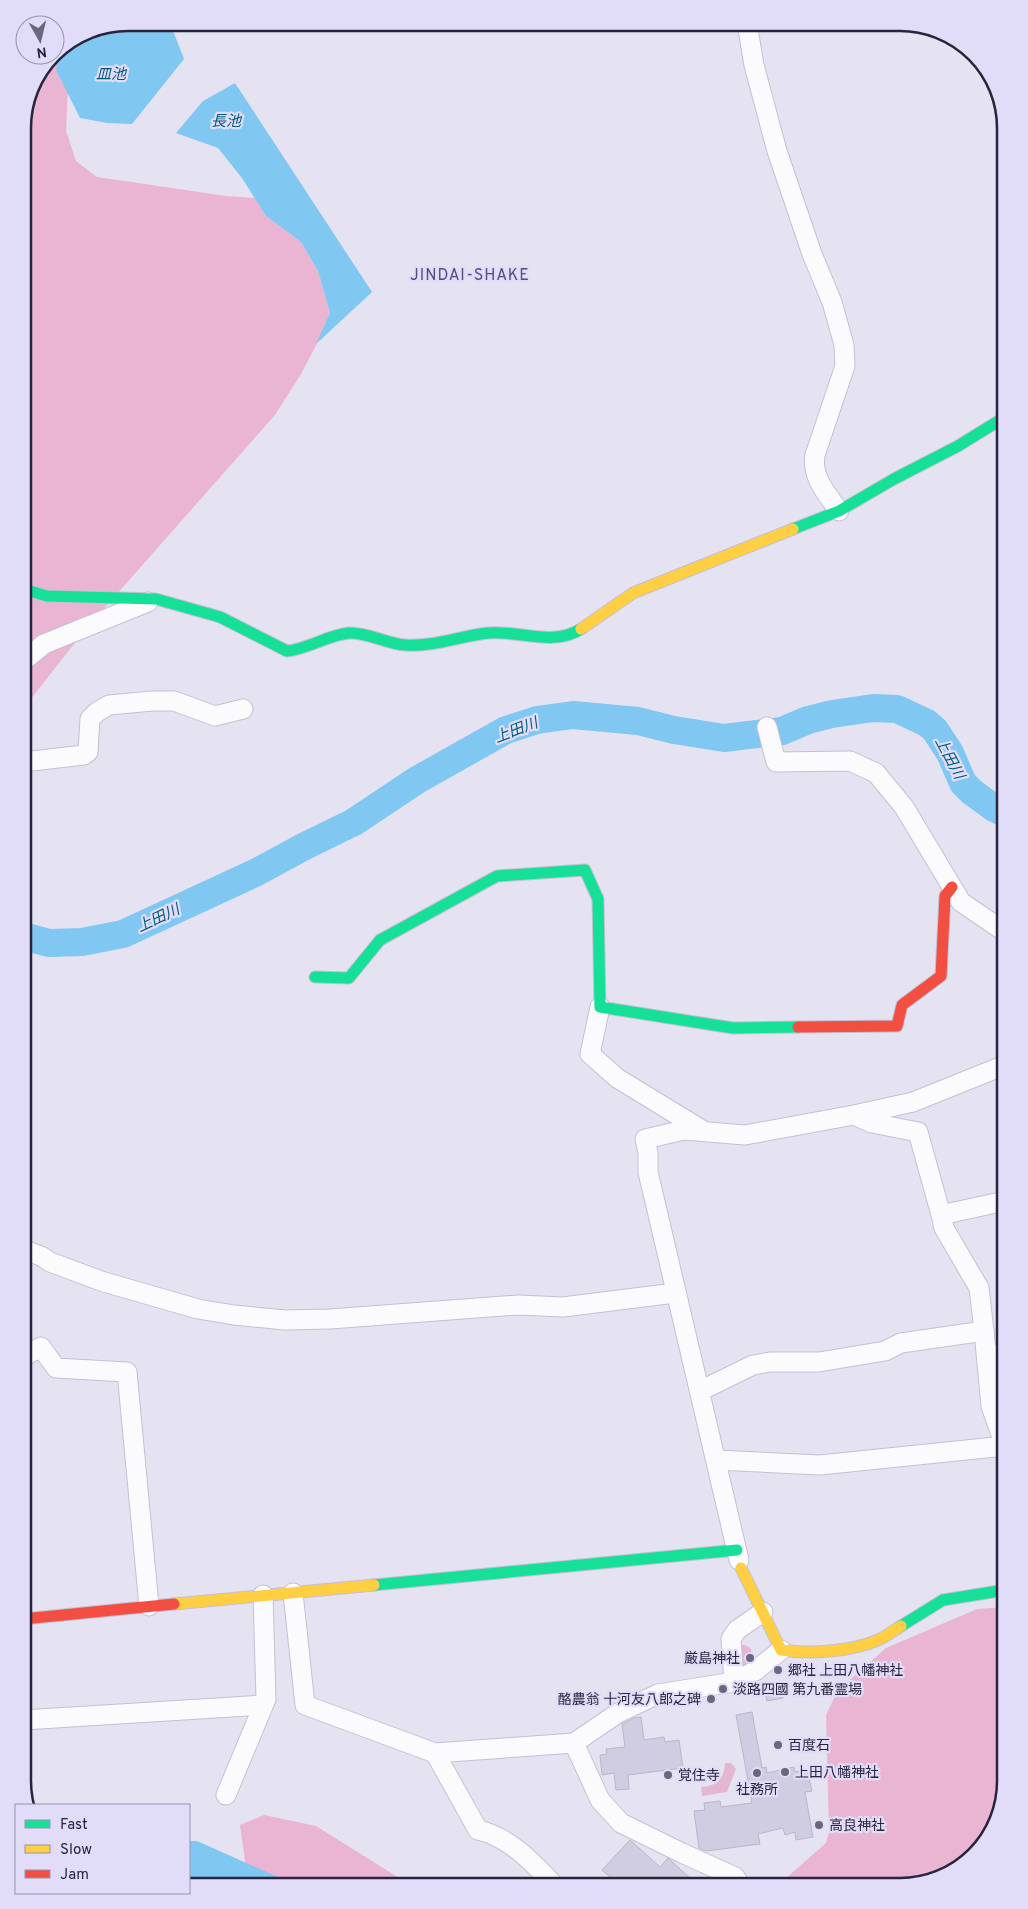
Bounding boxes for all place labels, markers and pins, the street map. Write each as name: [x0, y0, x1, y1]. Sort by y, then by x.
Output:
place label: 厳島神社: [684, 1651, 740, 1668]
marker: 厳島神社: [744, 1652, 756, 1664]
place label: 郷社 上田八幡神社: [788, 1663, 903, 1680]
marker: 郷社 上田八幡神社: [772, 1664, 784, 1676]
place label: 淡路四國 第九番霊場: [733, 1681, 862, 1699]
marker: 淡路四國 第九番霊場: [717, 1683, 729, 1695]
place label: 酪農翁 十河友八郎之碑: [558, 1691, 701, 1709]
marker: 酪農翁 十河友八郎之碑: [705, 1693, 717, 1705]
place label: 百度石: [788, 1738, 830, 1755]
marker: 百度石: [772, 1739, 784, 1751]
place label: 上田八幡神社: [795, 1765, 879, 1782]
marker: 上田八幡神社: [779, 1766, 791, 1778]
marker: 社務所: [751, 1767, 763, 1779]
place label: 覚住寺: [678, 1768, 720, 1785]
marker: 覚住寺: [662, 1769, 674, 1781]
place label: 社務所: [736, 1782, 778, 1799]
place label: 高良神社: [829, 1818, 885, 1835]
marker: 高良神社: [813, 1819, 825, 1831]

